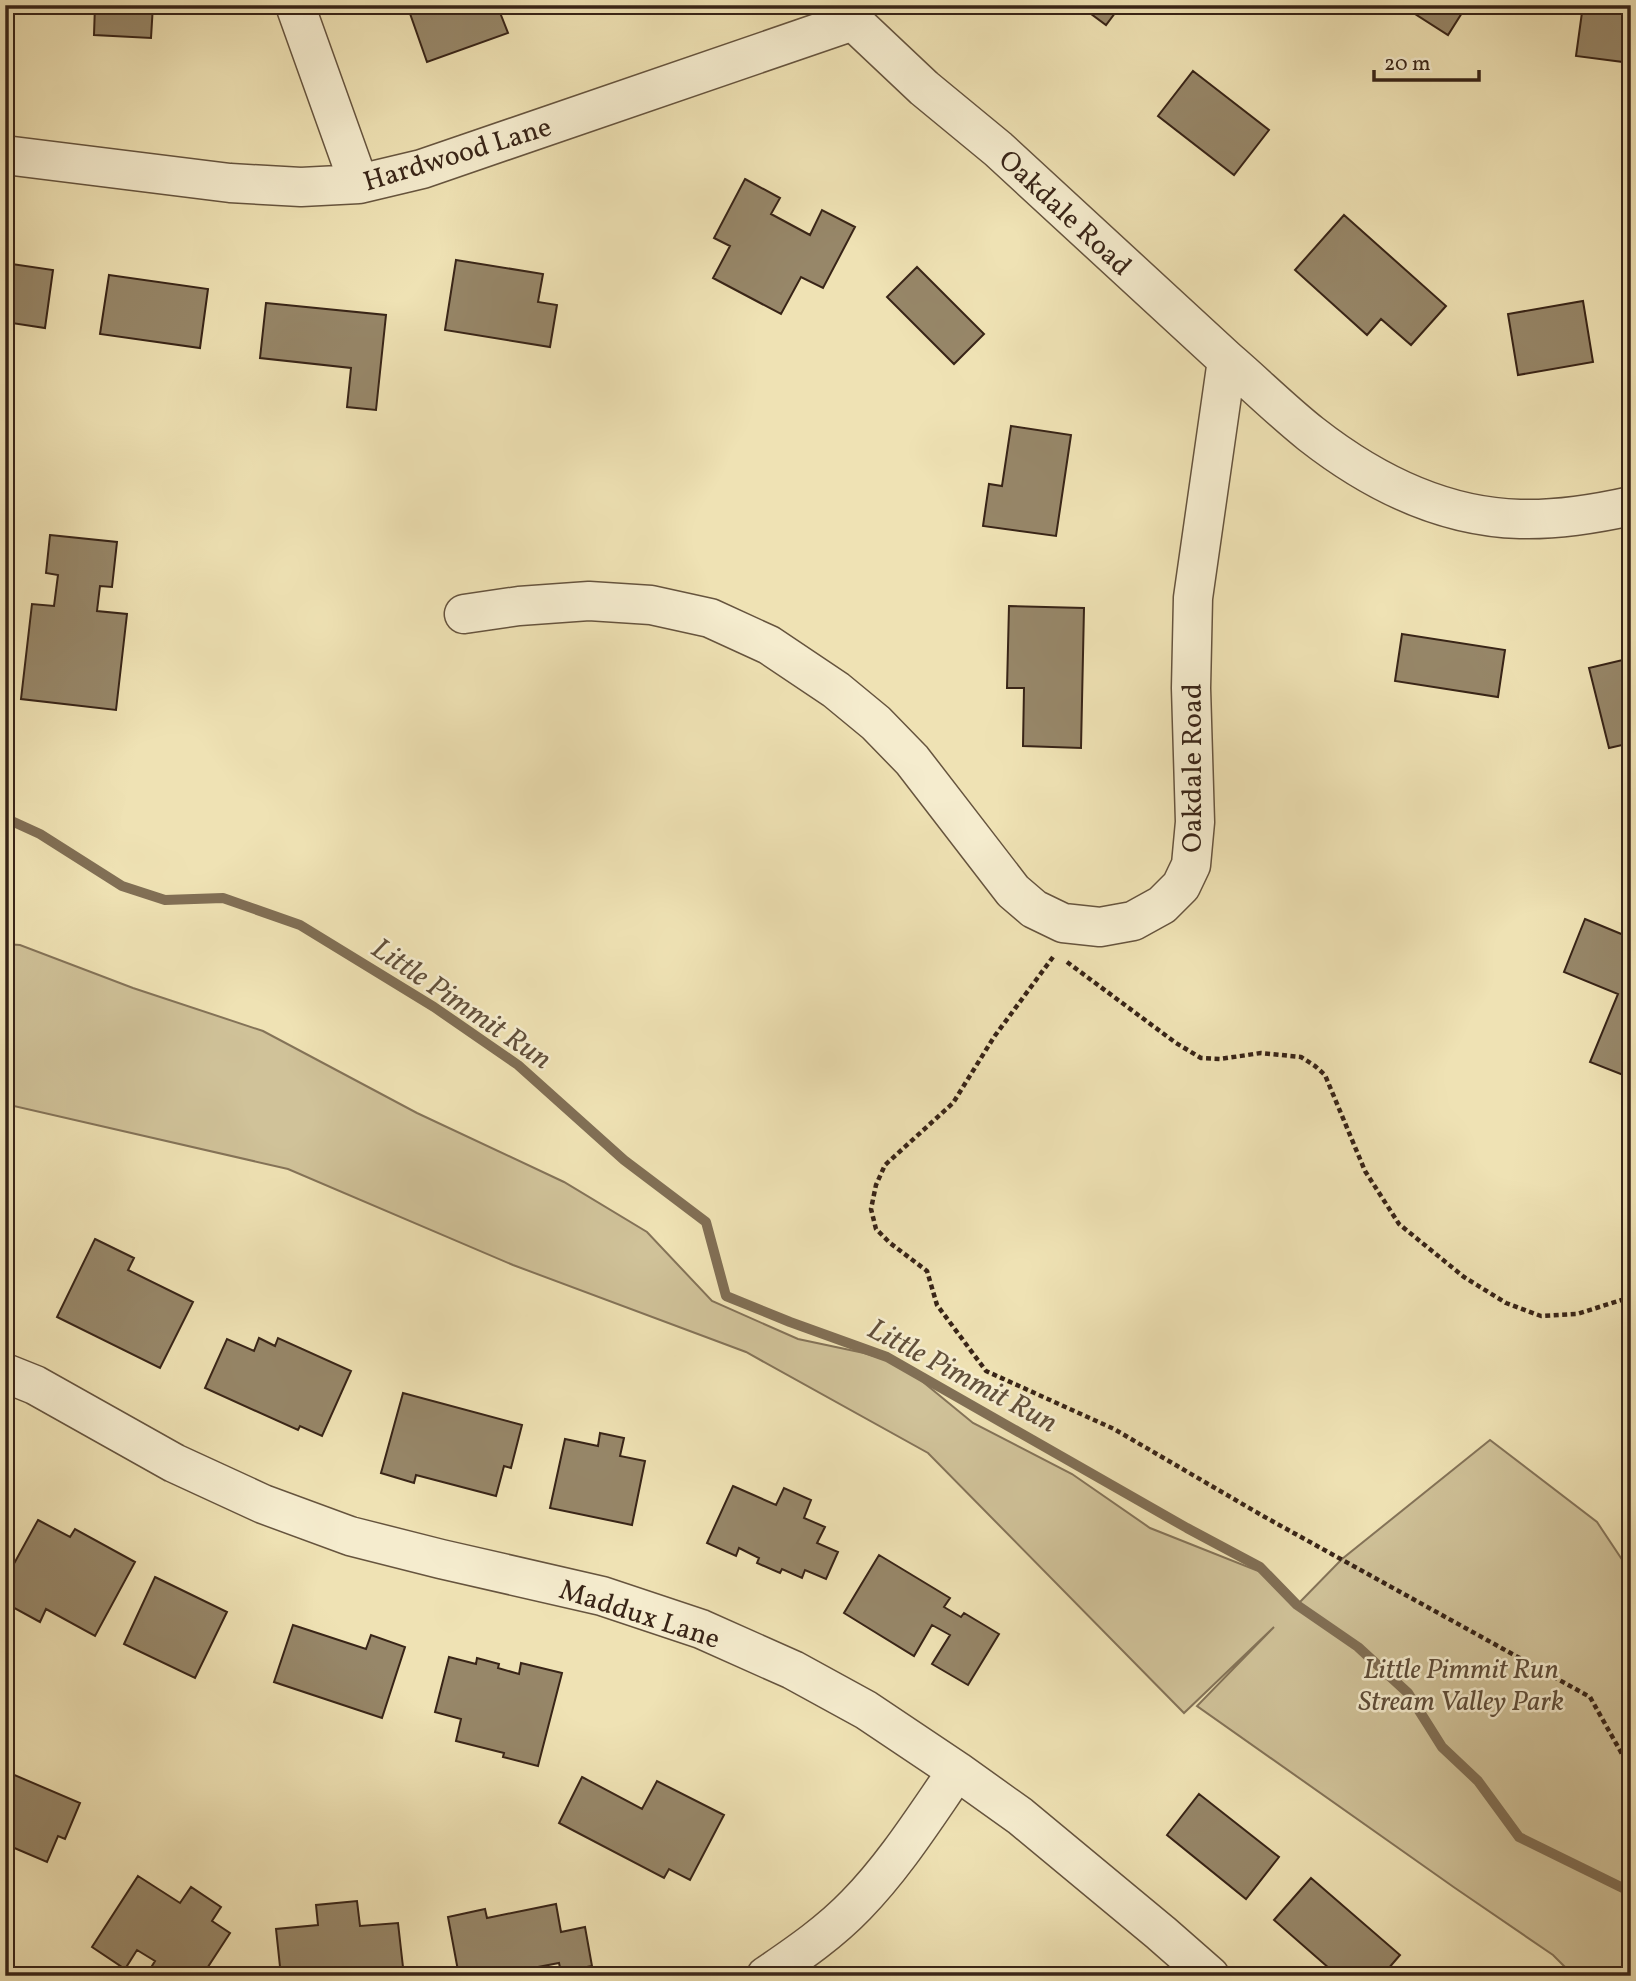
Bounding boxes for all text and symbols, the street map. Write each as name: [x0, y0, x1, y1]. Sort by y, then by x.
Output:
scale bar: [1374, 38, 1478, 82]
text: 20 m: [1384, 50, 1430, 79]
street label: Hardwood Lane: [359, 108, 557, 203]
street label: Oakdale Road: [989, 142, 1140, 286]
street label: Oakdale Road: [1174, 683, 1213, 853]
water label: Little Pimmit Run: [362, 929, 559, 1081]
water label: Little Pimmit Run: [860, 1309, 1064, 1444]
street label: Maddux Lane: [554, 1571, 725, 1660]
park label: Little Pimmit Run Stream Valley Park: [1358, 1651, 1564, 1722]

